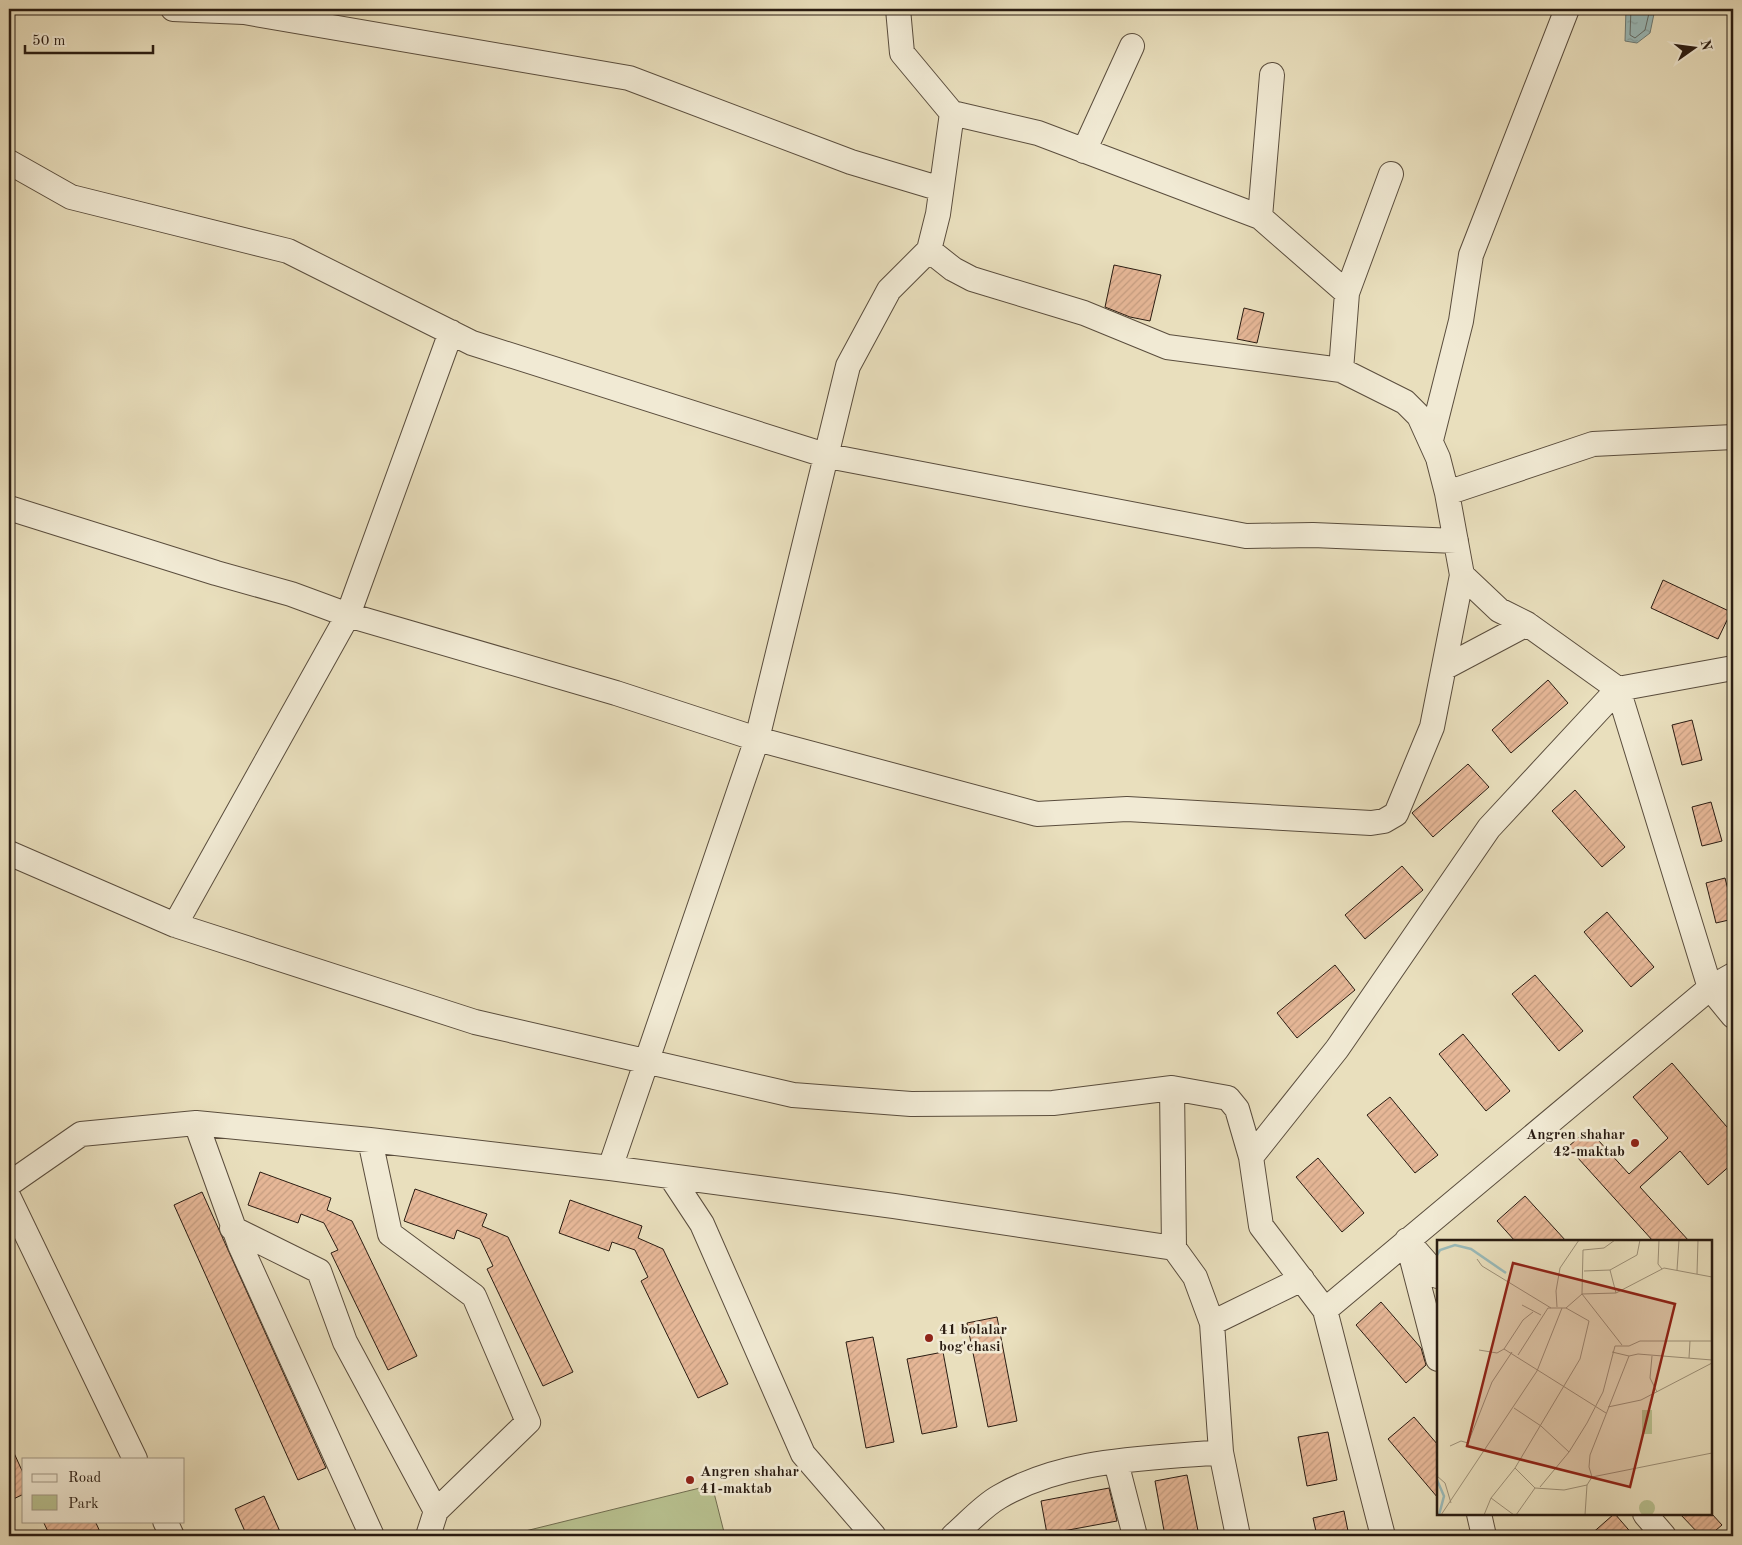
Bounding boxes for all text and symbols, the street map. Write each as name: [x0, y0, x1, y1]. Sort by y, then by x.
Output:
scale bar: [25, 22, 152, 54]
north arrow: [1670, 22, 1720, 72]
text: 50 m: [32, 34, 66, 49]
text: N: [1698, 38, 1714, 52]
place label: Angren shahar 42-maktab: [1526, 1128, 1625, 1160]
marker: Angren shahar 42-maktab: [1629, 1137, 1641, 1149]
inset map: [1437, 1240, 1712, 1515]
place label: 41 bolalar bog'chasi: [939, 1323, 1008, 1355]
marker: 41 bolalar bog'chasi: [923, 1332, 935, 1344]
legend: [22, 1458, 185, 1522]
place label: Angren shahar 41-maktab: [700, 1465, 800, 1497]
text: Road: [68, 1471, 102, 1486]
marker: Angren shahar 41-maktab: [684, 1474, 696, 1486]
text: Park: [68, 1497, 99, 1512]

